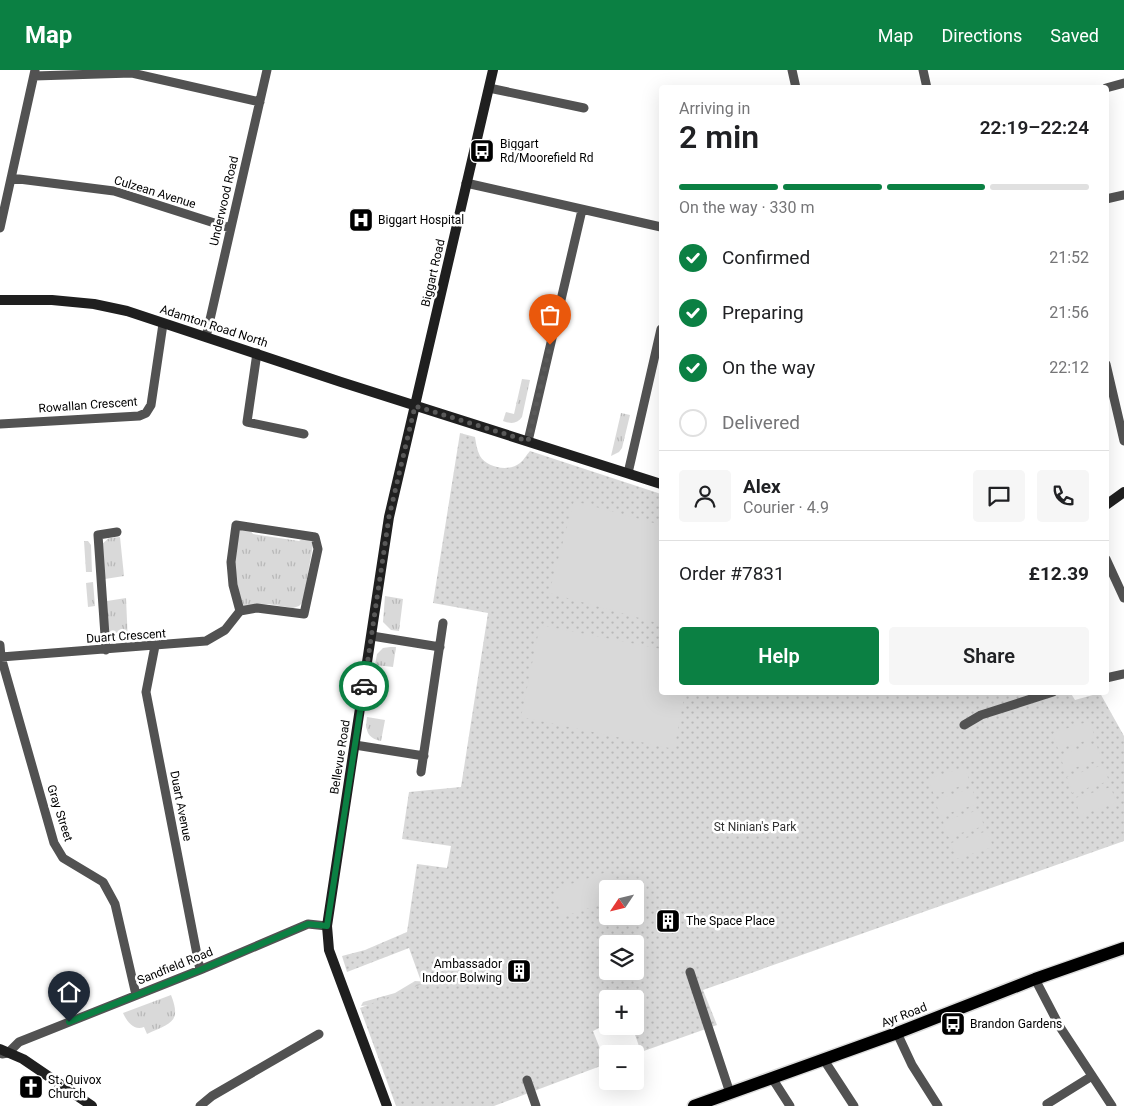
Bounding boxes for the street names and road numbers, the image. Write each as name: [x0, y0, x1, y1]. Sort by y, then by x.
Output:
street label: Underwood Road: [207, 155, 241, 247]
street label: Culzean Avenue: [112, 173, 198, 211]
street label: Biggart Road: [418, 238, 448, 308]
street label: Adamton Road North: [158, 302, 270, 350]
street label: Rowallan Crescent: [38, 395, 138, 415]
street label: Duart Crescent: [86, 626, 166, 646]
street label: Bellevue Road: [327, 719, 353, 795]
street label: Duart Avenue: [167, 770, 195, 842]
street label: Gray Street: [44, 783, 76, 843]
street label: Sandfield Road: [135, 944, 215, 988]
street label: Ayr Road: [879, 1000, 929, 1030]

